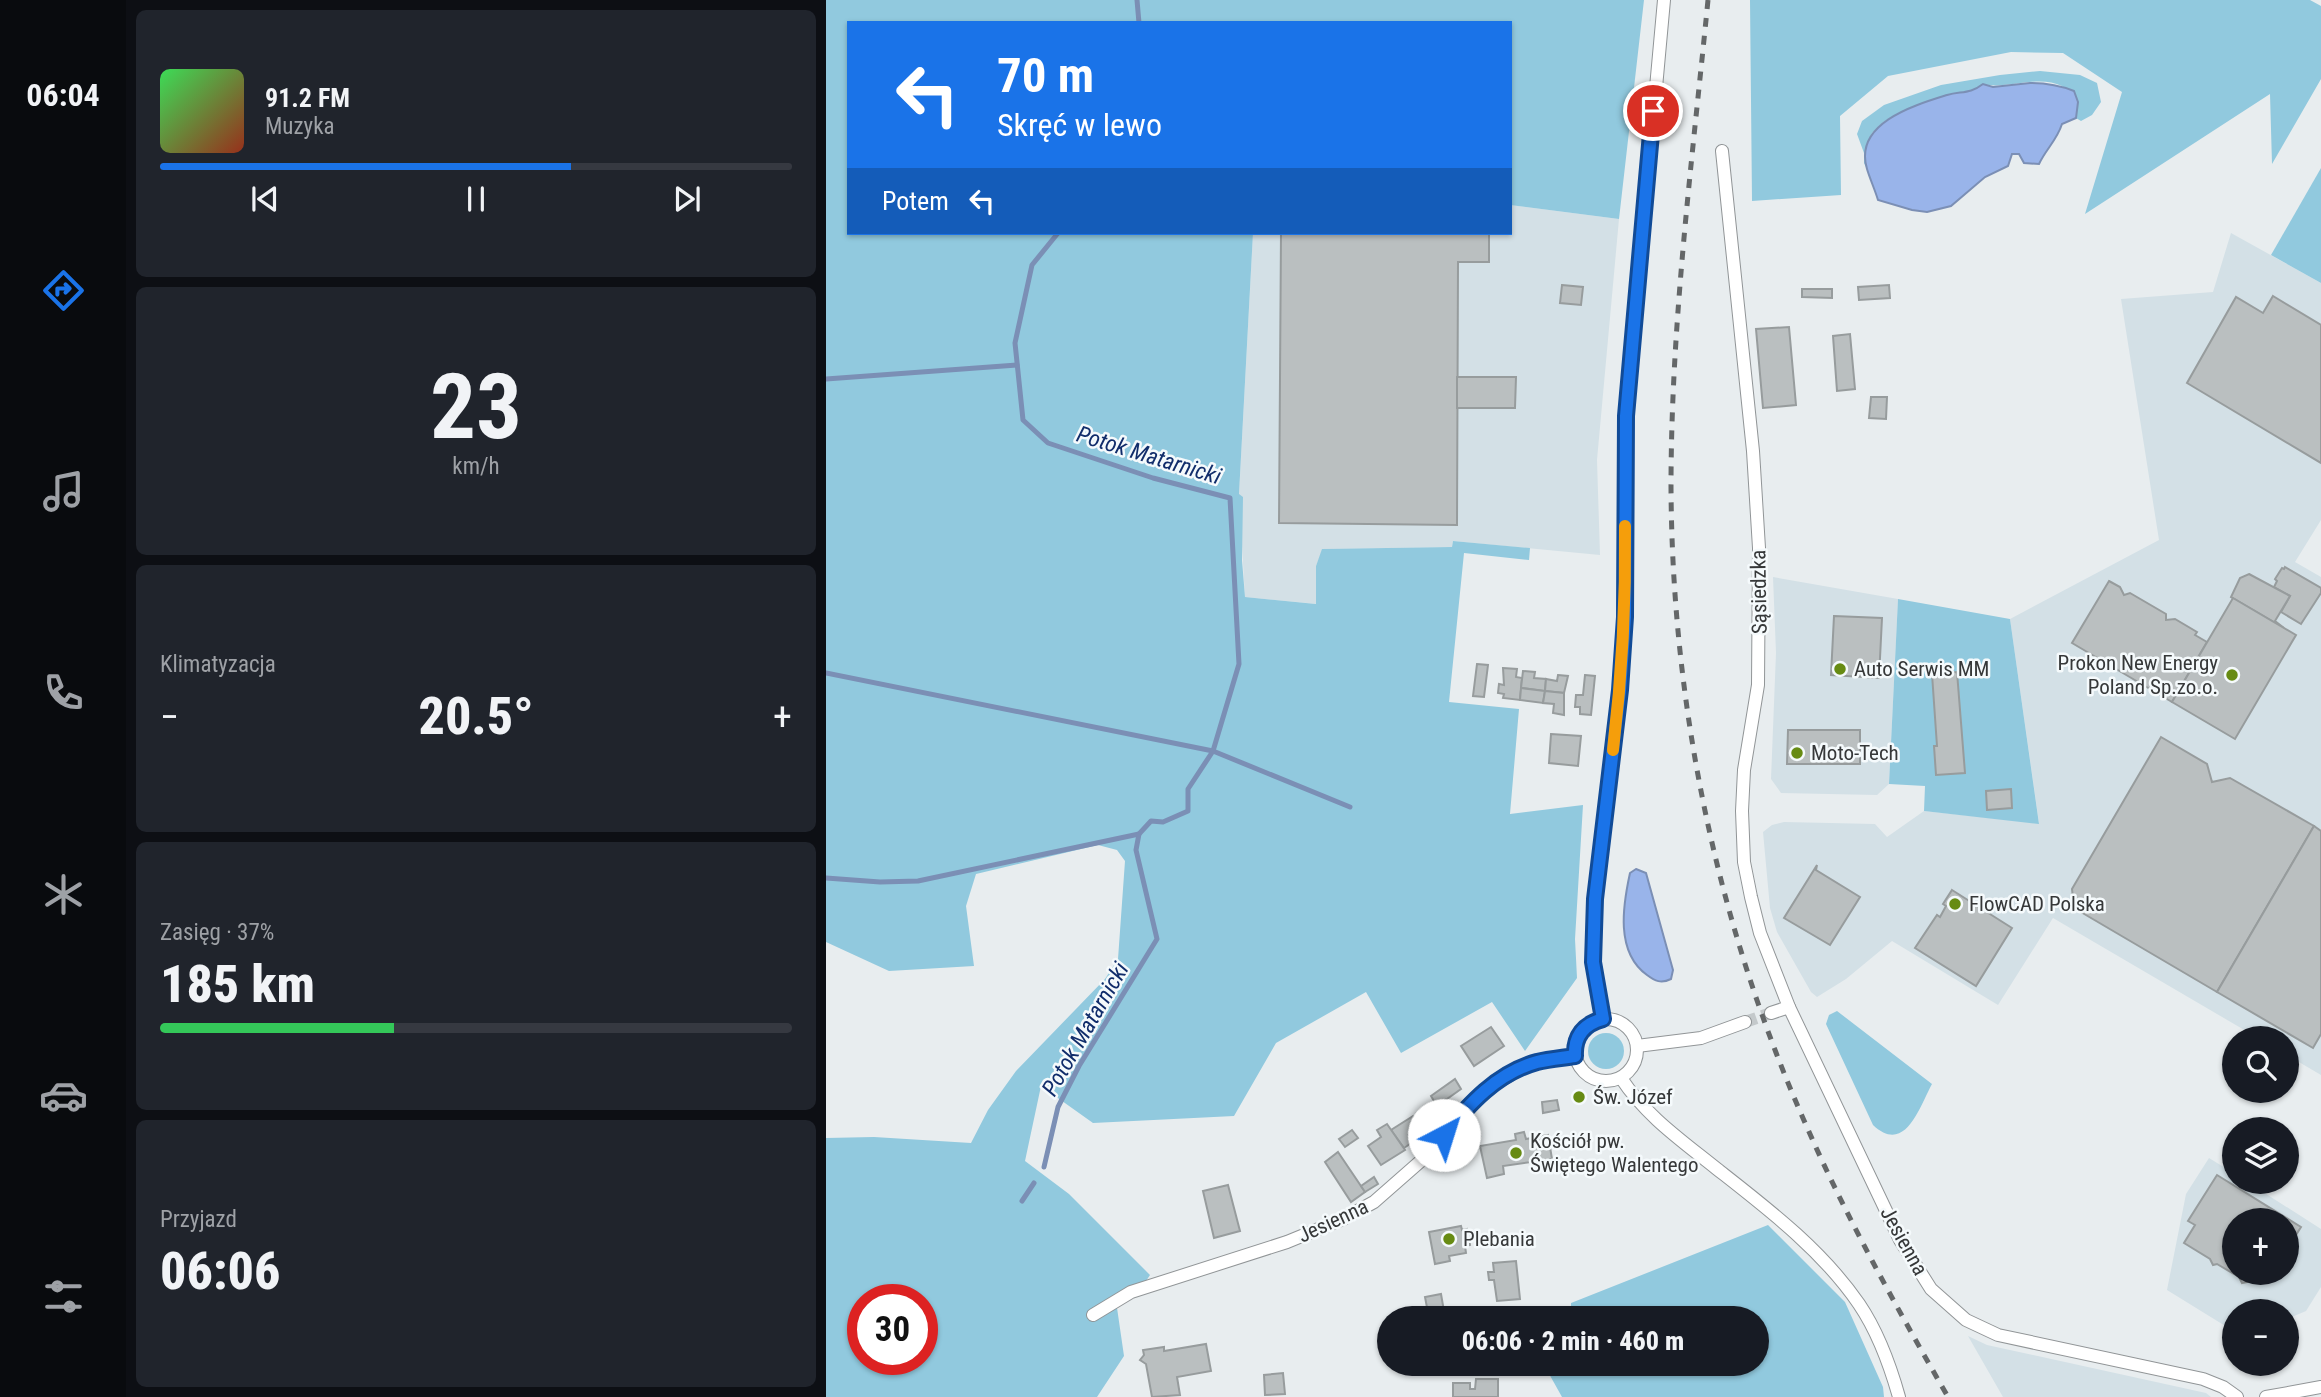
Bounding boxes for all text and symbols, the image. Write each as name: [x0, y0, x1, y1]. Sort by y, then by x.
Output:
text: 70 m: [997, 47, 1094, 104]
icon: left: [882, 49, 973, 140]
text: 06:04: [26, 76, 100, 114]
pin: [1623, 81, 1683, 141]
text: 91.2 FM: [265, 83, 350, 113]
icon: arrive: [1634, 92, 1672, 130]
text: Skręć w lewo: [997, 106, 1162, 144]
text: Muzyka: [265, 113, 335, 140]
icon: previous: [246, 180, 284, 218]
icon: pause: [457, 180, 495, 218]
icon: next: [668, 180, 706, 218]
icon: left: [963, 182, 1001, 220]
text: Potem: [882, 186, 949, 216]
icon: directions: [39, 266, 88, 315]
text: 23: [430, 354, 522, 460]
water label: Potok Matarnicki: [1074, 421, 1225, 490]
text: km/h: [452, 453, 500, 480]
icon: music: [39, 467, 88, 516]
street label: Sąsiedzka: [1746, 550, 1772, 634]
text: Klimatyzacja: [160, 651, 276, 678]
place label: Prokon New Energy Poland Sp.zo.o.: [2058, 651, 2218, 699]
place label: Auto Serwis MM: [1854, 657, 1989, 681]
marker: Auto Serwis MM: [1832, 661, 1848, 677]
marker: Prokon New Energy Poland Sp.zo.o.: [2224, 667, 2240, 683]
icon: phone: [39, 668, 88, 717]
text: 20.5°: [418, 686, 534, 747]
text: −: [160, 695, 179, 739]
text: +: [773, 695, 792, 739]
place label: Moto-Tech: [1811, 741, 1899, 765]
marker: Moto-Tech: [1789, 745, 1805, 761]
icon: climate: [39, 870, 88, 919]
place label: FlowCAD Polska: [1969, 892, 2105, 916]
marker: FlowCAD Polska: [1947, 896, 1963, 912]
text: Zasięg · 37%: [160, 919, 274, 946]
text: 185 km: [160, 954, 315, 1015]
water label: Potok Matarnicki: [1036, 957, 1135, 1101]
map controls: [2222, 1026, 2299, 1376]
button: search: [2222, 1026, 2299, 1103]
icon: car: [39, 1071, 88, 1120]
place label: Św. Józef: [1593, 1085, 1673, 1109]
marker: Św. Józef: [1571, 1089, 1587, 1105]
position arrow: [1407, 1098, 1481, 1172]
button: layers: [2222, 1117, 2299, 1194]
place label: Kościół pw. Świętego Walentego: [1530, 1129, 1698, 1177]
marker: Kościół pw. Świętego Walentego: [1508, 1145, 1524, 1161]
street label: Jesienna: [1294, 1194, 1372, 1248]
street label: Jesienna: [1875, 1203, 1933, 1279]
text: Przyjazd: [160, 1206, 237, 1233]
button: +: [2222, 1208, 2299, 1285]
place label: Plebania: [1463, 1227, 1535, 1251]
marker: Plebania: [1441, 1231, 1457, 1247]
text: 06:06: [160, 1241, 280, 1302]
icon: filters: [39, 1272, 88, 1321]
speed limit sign: 30: [847, 1284, 938, 1375]
button: −: [2222, 1299, 2299, 1376]
text: 06:06 · 2 min · 460 m: [1462, 1326, 1684, 1356]

